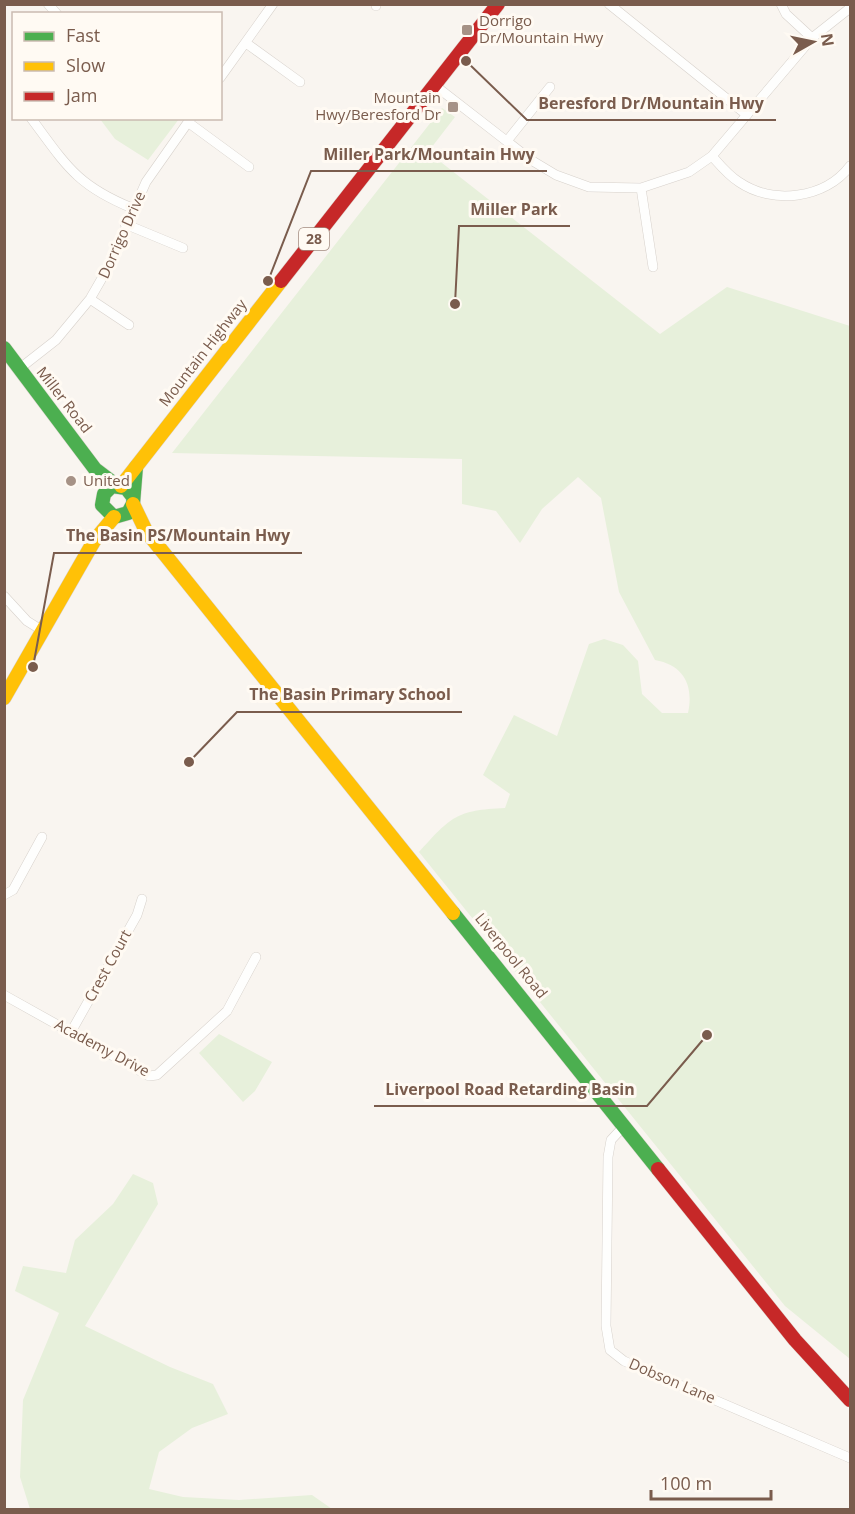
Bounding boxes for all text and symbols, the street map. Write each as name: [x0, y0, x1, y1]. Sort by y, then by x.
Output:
place label: Dorrigo Dr/Mountain Hwy: [479, 10, 604, 47]
legend: [12, 12, 222, 120]
north arrow: [783, 12, 843, 72]
text: Fast: [66, 23, 100, 47]
marker: Dorrigo Dr/Mountain Hwy: [460, 23, 474, 37]
text: N: [816, 32, 840, 48]
text: Slow: [66, 53, 105, 77]
text: Jam: [64, 83, 98, 107]
callout: Beresford Dr/Mountain Hwy: [527, 86, 776, 120]
place label: Mountain Hwy/Beresford Dr: [315, 87, 441, 124]
text: Beresford Dr/Mountain Hwy: [538, 92, 765, 114]
marker: Mountain Hwy/Beresford Dr: [446, 100, 460, 114]
callout: Miller Park/Mountain Hwy: [311, 137, 547, 171]
text: Miller Park/Mountain Hwy: [323, 143, 536, 165]
street label: Dorrigo Drive: [93, 188, 149, 281]
callout: Miller Park: [459, 192, 570, 226]
text: Miller Park: [470, 198, 558, 220]
road number: 28: [299, 228, 329, 250]
street label: Mountain Highway: [154, 294, 251, 410]
street label: Miller Road: [33, 362, 97, 437]
place label: United: [83, 470, 130, 490]
marker: United: [64, 474, 78, 488]
callout: The Basin PS/Mountain Hwy: [54, 519, 302, 553]
text: The Basin PS/Mountain Hwy: [66, 524, 291, 546]
callout: The Basin Primary School: [237, 678, 462, 712]
text: The Basin Primary School: [249, 683, 451, 705]
street label: Liverpool Road: [471, 909, 552, 1002]
street label: Crest Court: [79, 926, 135, 1005]
street label: Academy Drive: [52, 1014, 153, 1081]
callout: Liverpool Road Retarding Basin: [374, 1072, 647, 1106]
text: Liverpool Road Retarding Basin: [385, 1078, 635, 1100]
street label: Dobson Lane: [626, 1353, 719, 1407]
scale bar: [651, 1463, 771, 1501]
text: 100 m: [660, 1471, 712, 1495]

